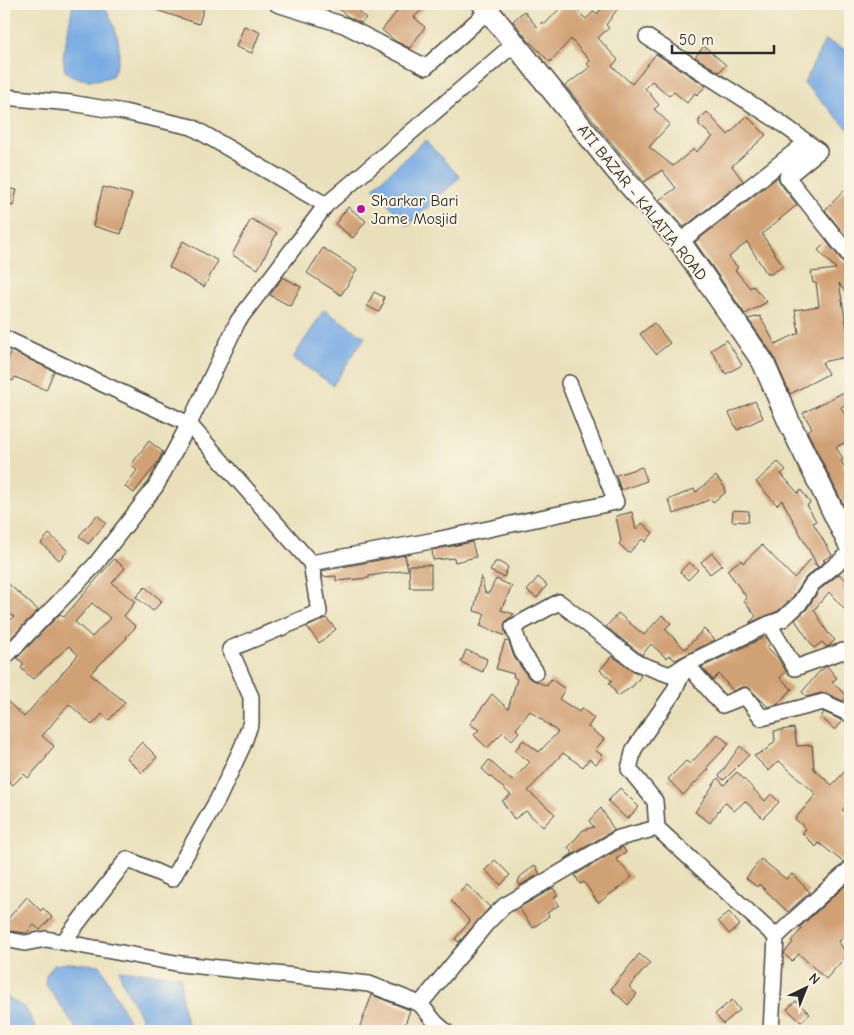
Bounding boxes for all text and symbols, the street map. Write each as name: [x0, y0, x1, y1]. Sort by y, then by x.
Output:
scale bar: [672, 22, 774, 54]
text: 50 m: [679, 31, 714, 49]
street label: ATI BAZAR - KALATIA ROAD: [574, 121, 711, 284]
place label: Sharkar Bari Jame Mosjid: [371, 192, 459, 228]
marker: Sharkar Bari Jame Mosjid: [355, 203, 367, 215]
north arrow: [782, 962, 832, 1012]
text: N: [805, 970, 824, 988]

